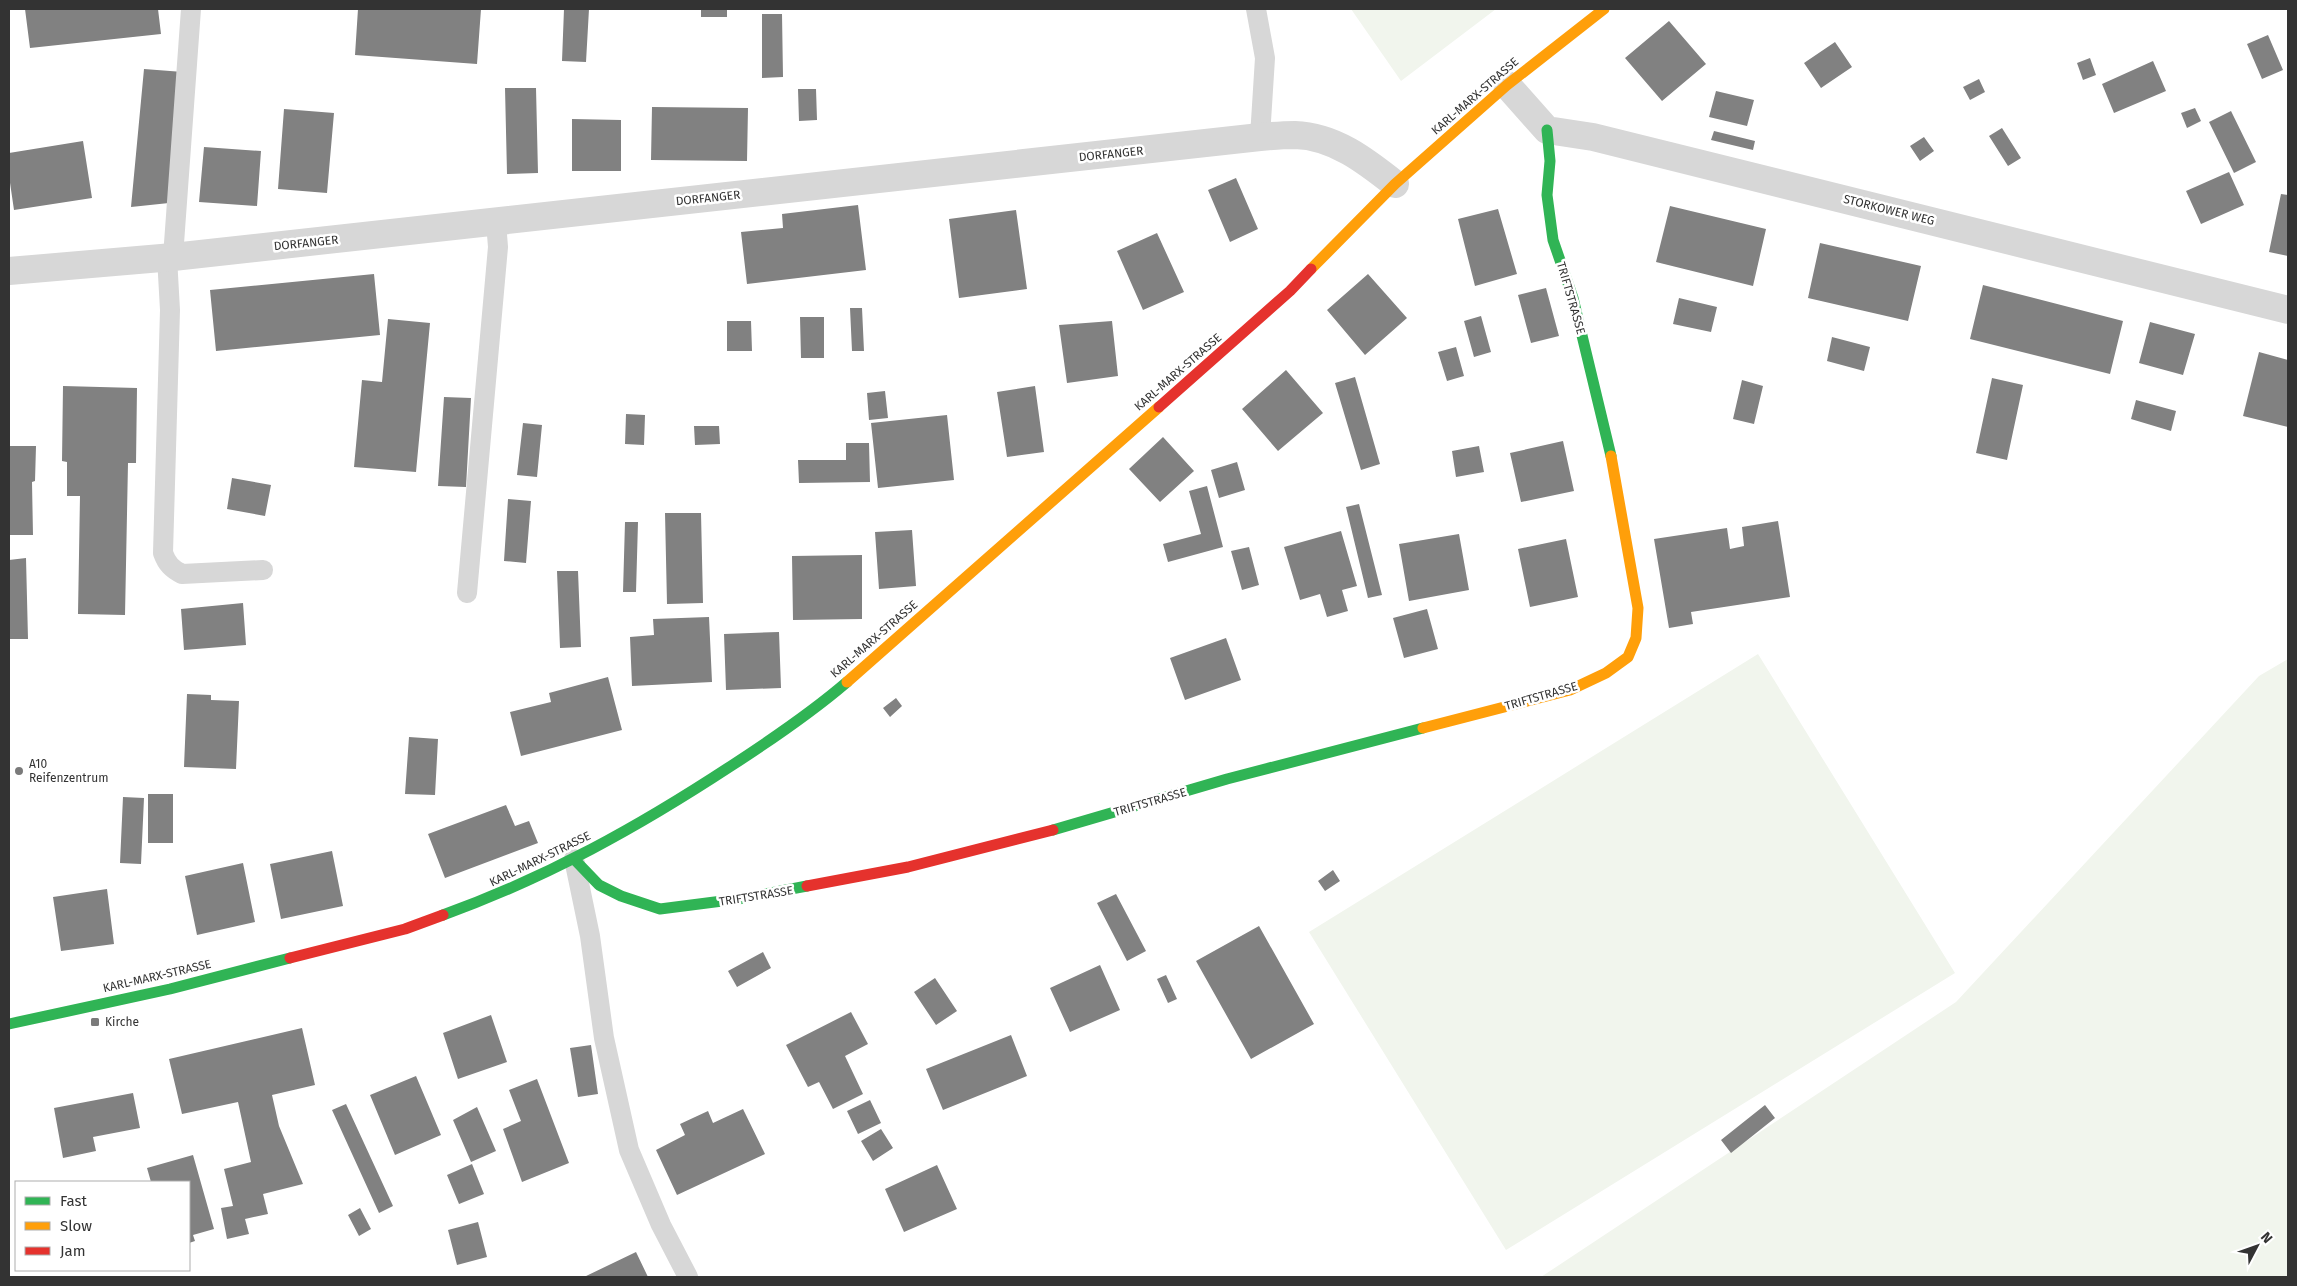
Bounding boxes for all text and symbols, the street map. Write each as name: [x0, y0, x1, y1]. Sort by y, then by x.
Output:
street label: KARL-MARX-STRASSE: [1429, 54, 1521, 138]
street label: DORFANGER: [1078, 144, 1144, 164]
street label: DORFANGER: [675, 188, 741, 208]
street label: STORKOWER WEG: [1842, 192, 1936, 228]
street label: DORFANGER: [273, 233, 339, 253]
street label: TRIFTSTRASSE: [1554, 260, 1588, 336]
street label: KARL-MARX-STRASSE: [1132, 330, 1224, 414]
street label: KARL-MARX-STRASSE: [828, 597, 920, 681]
street label: TRIFTSTRASSE: [1503, 679, 1579, 713]
place label: A10 Reifenzentrum: [29, 757, 108, 785]
marker: A10 Reifenzentrum: [13, 765, 25, 777]
street label: TRIFTSTRASSE: [1112, 785, 1188, 819]
street label: KARL-MARX-STRASSE: [487, 828, 593, 890]
street label: TRIFTSTRASSE: [718, 883, 794, 909]
street label: KARL-MARX-STRASSE: [101, 957, 213, 995]
place label: Kirche: [105, 1015, 139, 1029]
marker: Kirche: [89, 1016, 101, 1028]
legend: [15, 1181, 190, 1271]
text: Fast: [60, 1192, 87, 1210]
text: Slow: [60, 1217, 92, 1235]
north arrow: [2232, 1221, 2282, 1271]
text: N: [2257, 1229, 2276, 1247]
text: Jam: [60, 1242, 86, 1260]

